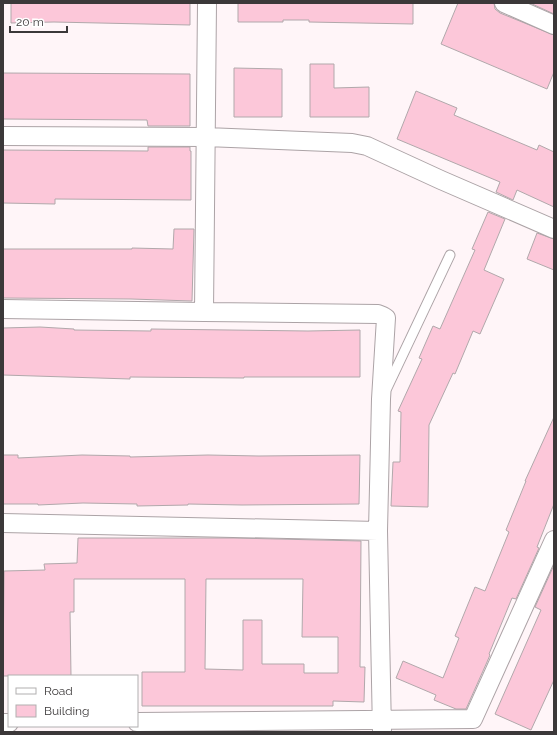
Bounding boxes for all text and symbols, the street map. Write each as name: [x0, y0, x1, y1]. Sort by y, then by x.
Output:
scale bar: [10, 8, 67, 34]
text: 20 m: [16, 15, 44, 29]
legend: [8, 675, 138, 727]
text: Road: [44, 684, 73, 698]
text: Building: [44, 704, 90, 718]

